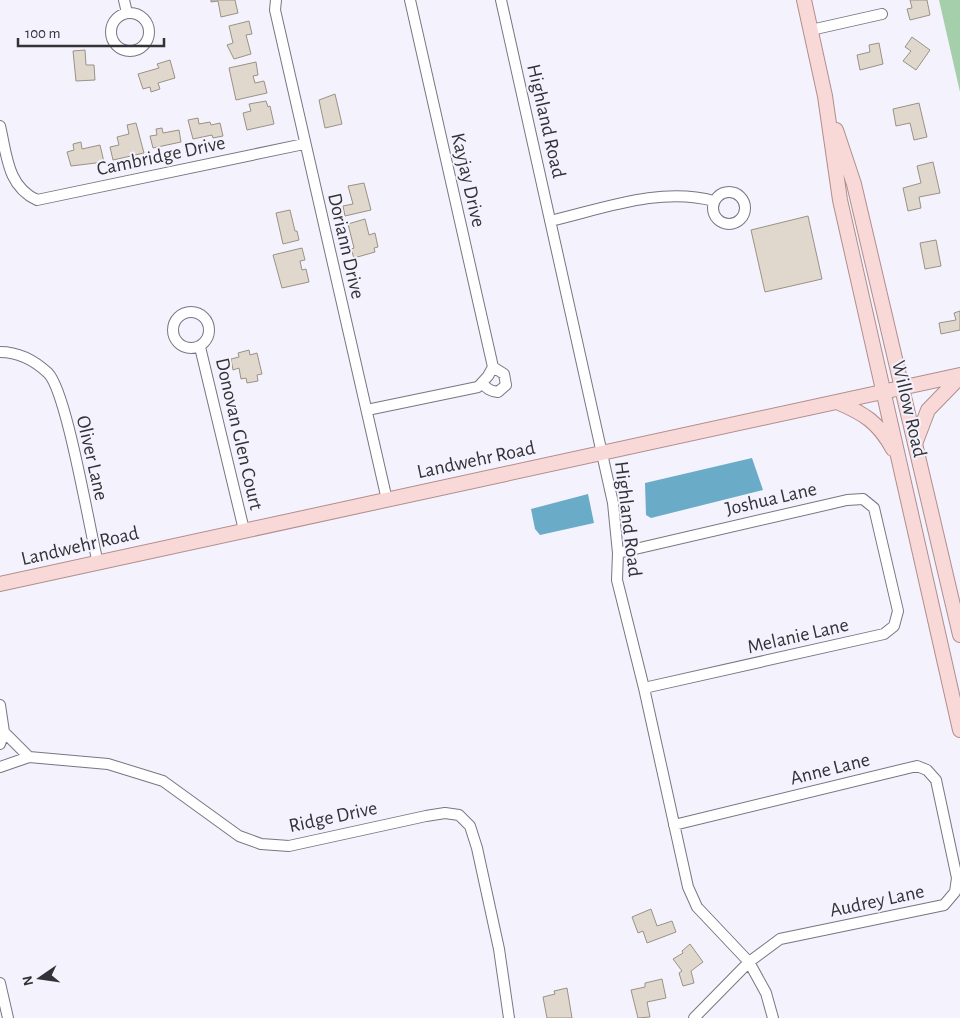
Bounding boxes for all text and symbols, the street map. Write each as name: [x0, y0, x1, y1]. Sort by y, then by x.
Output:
scale bar: [18, 15, 164, 47]
text: 100 m: [25, 26, 60, 41]
street label: Highland Road: [523, 62, 569, 180]
street label: Kayjay Drive: [447, 131, 489, 229]
street label: Cambridge Drive: [95, 133, 227, 179]
street label: Doriann Drive: [324, 191, 368, 301]
street label: Donovan Glen Court: [212, 356, 266, 513]
street label: Willow Road: [888, 359, 930, 459]
street label: Oliver Lane: [73, 414, 111, 502]
street label: Landwehr Road: [415, 438, 537, 482]
street label: Highland Road: [611, 460, 645, 578]
street label: Joshua Lane: [723, 479, 819, 519]
street label: Landwehr Road: [19, 523, 141, 569]
street label: Melanie Lane: [745, 615, 851, 657]
street label: Anne Lane: [788, 749, 872, 789]
street label: Ridge Drive: [287, 798, 379, 836]
street label: Audrey Lane: [828, 881, 926, 921]
north arrow: [15, 953, 65, 1003]
text: N: [20, 974, 36, 987]

